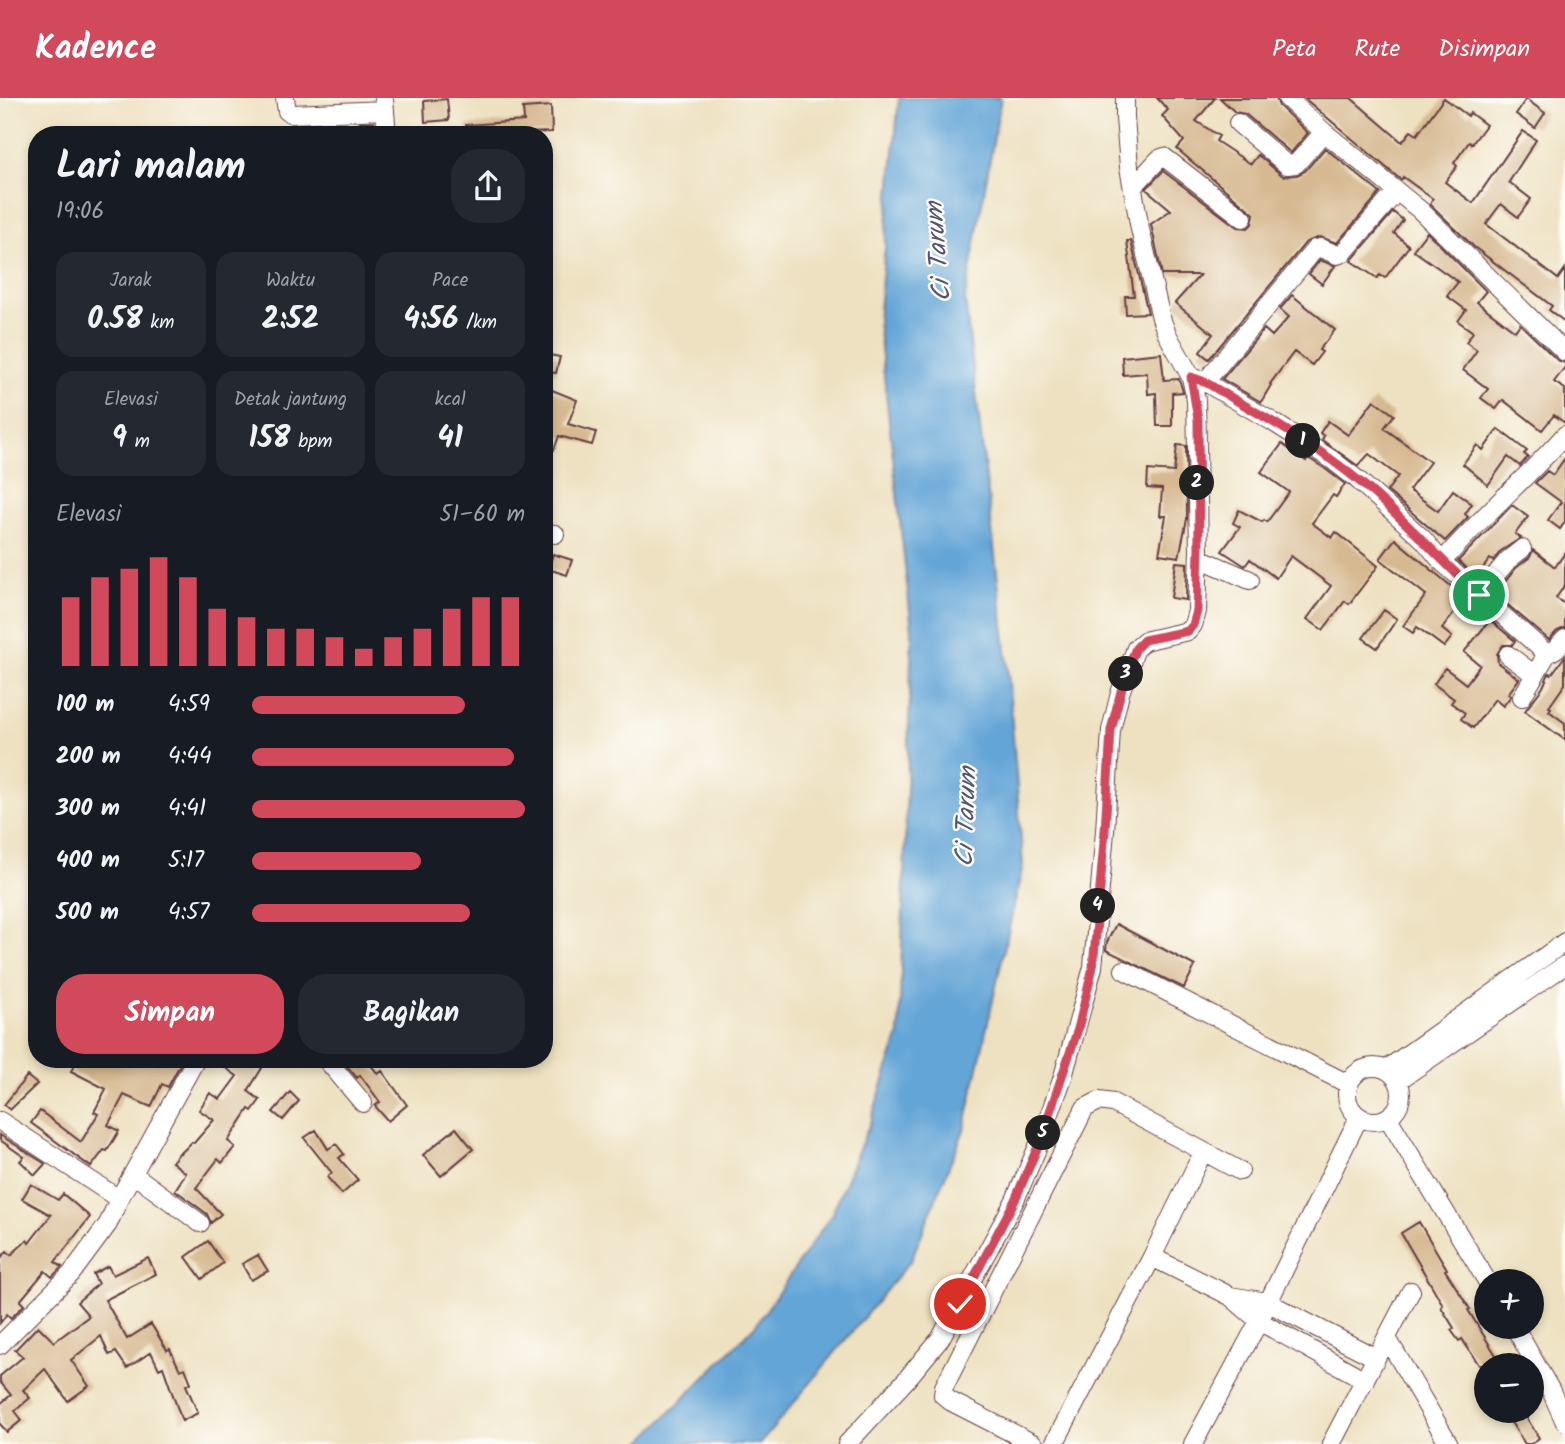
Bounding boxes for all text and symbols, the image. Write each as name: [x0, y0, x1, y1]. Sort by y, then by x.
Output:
text: Kadence: [35, 23, 156, 76]
text: Peta: [1272, 30, 1317, 69]
text: Rute: [1355, 30, 1400, 69]
text: Disimpan: [1438, 30, 1530, 69]
text: Lari malam: [56, 138, 246, 198]
button: share: [451, 149, 525, 223]
text: 19:06: [56, 194, 104, 230]
water label: Ci Tarum: [914, 198, 964, 304]
text: Jarak: [110, 266, 152, 296]
text: Waktu: [266, 266, 315, 296]
text: Pace: [432, 266, 468, 296]
text: 0.58: [87, 296, 143, 344]
text: 2:52: [262, 296, 319, 344]
text: 4:56: [403, 296, 459, 344]
text: km: [143, 308, 174, 338]
text: /km: [459, 308, 497, 338]
text: Elevasi: [104, 385, 158, 415]
text: Detak jantung: [234, 385, 347, 415]
text: kcal: [435, 385, 466, 415]
text: 9: [112, 415, 127, 463]
text: 158: [249, 415, 291, 463]
text: 41: [437, 415, 463, 463]
pin: 1: [1286, 424, 1320, 458]
text: 1: [1300, 425, 1305, 455]
text: m: [127, 427, 150, 457]
text: bpm: [291, 427, 332, 457]
pin: 2: [1180, 466, 1214, 500]
text: 2: [1191, 467, 1202, 497]
text: Elevasi: [56, 497, 121, 533]
text: 51–60 m: [440, 497, 525, 533]
pin: [1449, 565, 1509, 625]
icon: arrive: [1460, 576, 1498, 614]
pin: 3: [1108, 656, 1144, 692]
text: 3: [1120, 658, 1131, 688]
text: 100 m: [56, 687, 114, 723]
text: 4:59: [168, 687, 210, 723]
text: 200 m: [56, 739, 121, 775]
text: 4:44: [168, 739, 212, 775]
water label: Ci Tarum: [944, 764, 990, 868]
text: 300 m: [56, 791, 120, 827]
text: 4:41: [168, 791, 206, 827]
text: 400 m: [56, 843, 120, 879]
text: 5:17: [168, 843, 204, 879]
pin: 4: [1080, 888, 1116, 924]
text: 4: [1092, 890, 1103, 920]
text: 500 m: [56, 895, 119, 931]
text: 4:57: [168, 895, 209, 931]
button: Simpan: [56, 974, 284, 1054]
button: Bagikan: [298, 974, 525, 1054]
pin: 5: [1026, 1116, 1060, 1150]
text: 5: [1038, 1117, 1047, 1147]
map controls: [1474, 1269, 1544, 1423]
button: +: [1474, 1269, 1544, 1339]
pin: [930, 1274, 990, 1334]
icon: check: [941, 1285, 979, 1323]
button: −: [1474, 1353, 1544, 1423]

